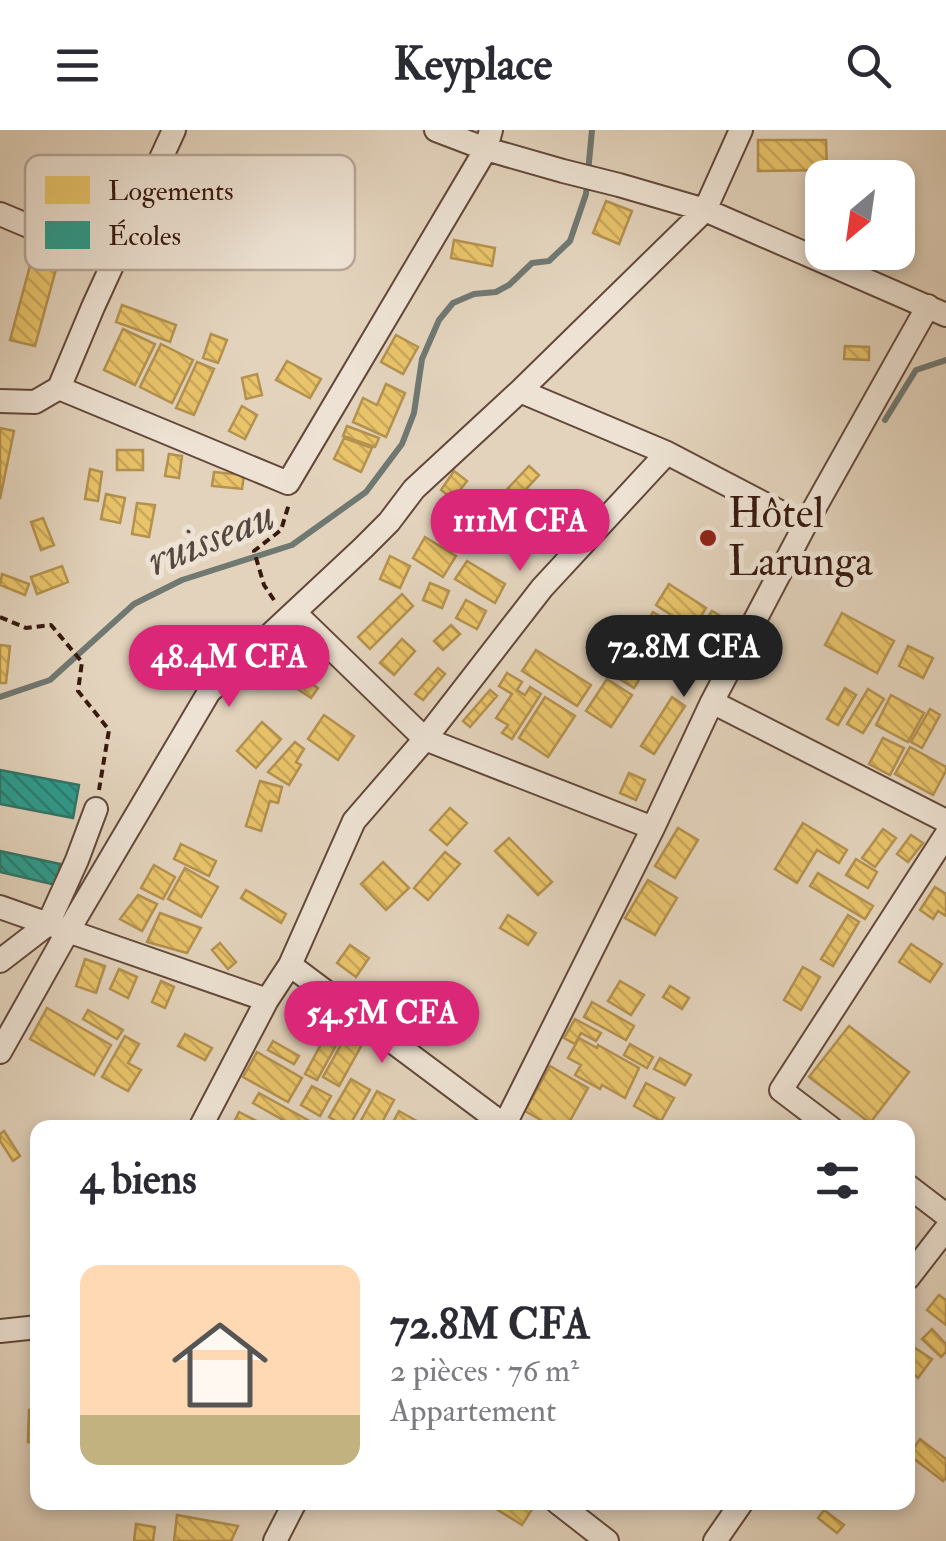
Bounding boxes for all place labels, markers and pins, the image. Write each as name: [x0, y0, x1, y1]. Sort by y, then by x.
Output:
place label: Hôtel Larunga: [728, 488, 873, 588]
pin: 111M CFA: [417, 489, 623, 574]
marker: Hôtel Larunga: [697, 527, 719, 549]
pin: 72.8M CFA: [570, 615, 798, 700]
pin: 48.4M CFA: [115, 625, 343, 710]
pin: 54.5M CFA: [268, 981, 496, 1066]

